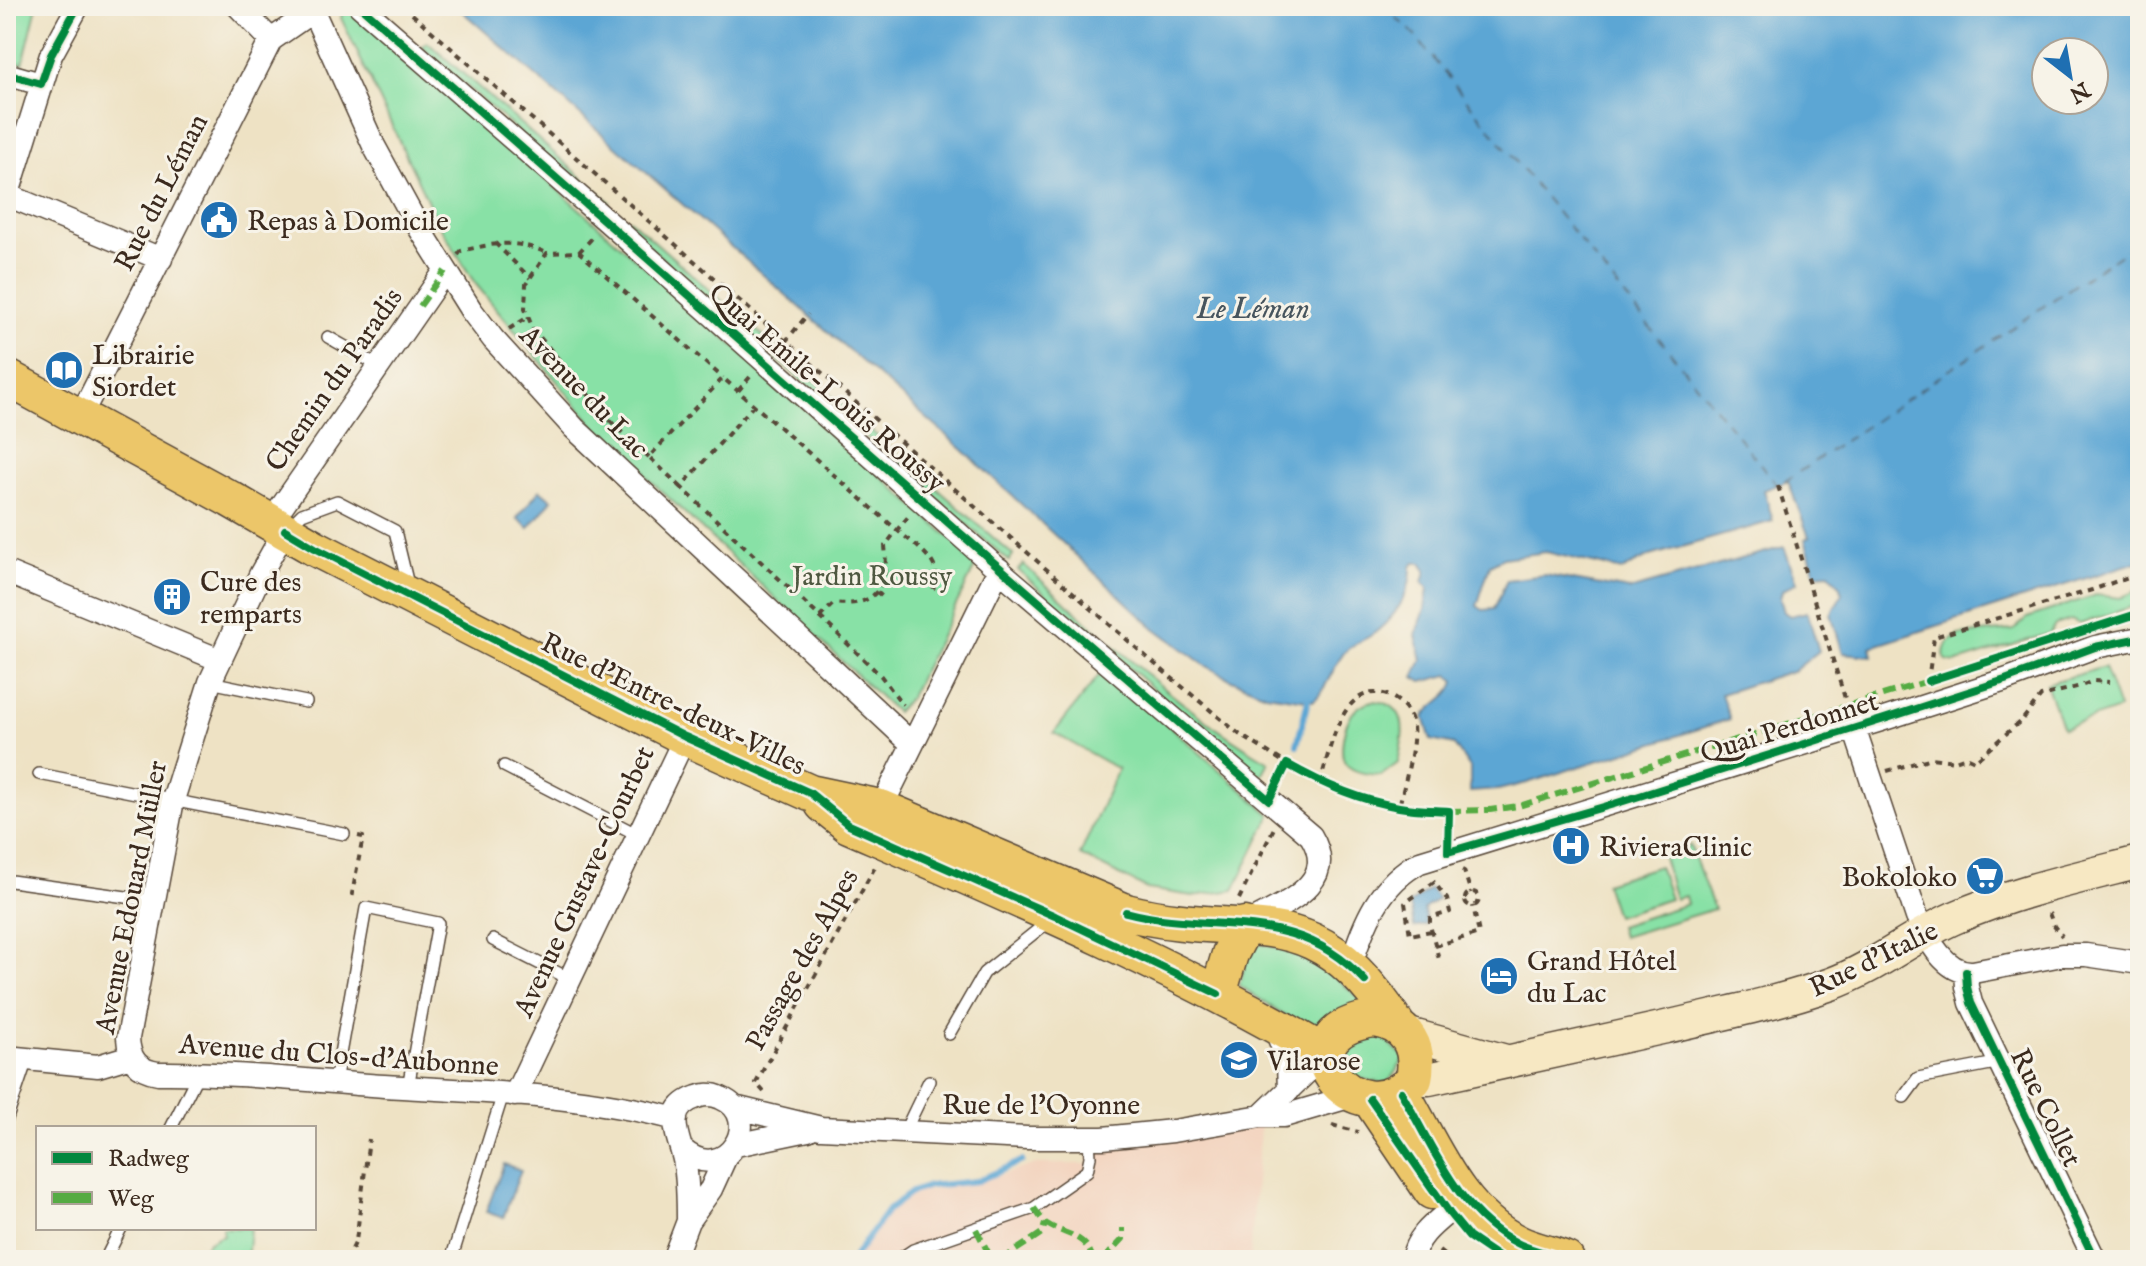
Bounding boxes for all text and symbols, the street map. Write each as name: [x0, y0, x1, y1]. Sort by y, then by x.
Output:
north arrow: [2030, 36, 2110, 116]
text: N: [2064, 74, 2096, 108]
street label: Rue du Léman: [108, 109, 217, 278]
public building icon: Repas à Domicile: [198, 199, 240, 241]
place label: Repas à Domicile: [247, 205, 449, 240]
street label: Quai Emile-Louis Roussy: [701, 277, 952, 501]
street label: Chemin du Paradis: [259, 282, 411, 479]
water label: Le Léman: [1195, 291, 1310, 329]
street label: Avenue du Lac: [510, 318, 655, 466]
place label: Librairie Siordet: [92, 339, 195, 406]
library icon: Librairie Siordet: [43, 349, 85, 391]
park label: Jardin Roussy: [789, 560, 953, 595]
place label: Cure des remparts: [200, 566, 302, 633]
building icon: Cure des remparts: [151, 576, 193, 618]
street label: Rue d'Entre-deux-Villes: [535, 626, 811, 785]
street label: Quai Perdonnet: [1696, 685, 1883, 772]
street label: Avenue Gustave-Courbet: [507, 741, 664, 1024]
street label: Avenue Edouard Müller: [89, 758, 176, 1038]
hospital icon: RivieraClinic: [1550, 825, 1592, 867]
place label: RivieraClinic: [1599, 831, 1752, 866]
supermarket icon: Bokoloko: [1964, 855, 2006, 897]
place label: Bokoloko: [1841, 861, 1957, 896]
street label: Passage des Alpes: [739, 863, 868, 1057]
street label: Rue d'Italie: [1804, 914, 1944, 1006]
place label: Grand Hôtel du Lac: [1527, 945, 1677, 1012]
hotel icon: Grand Hôtel du Lac: [1478, 955, 1520, 997]
street label: Avenue du Clos-d'Aubonne: [177, 1028, 500, 1085]
school or university icon: Vilarose: [1218, 1039, 1260, 1081]
street label: Rue Collet: [2001, 1043, 2089, 1173]
place label: Vilarose: [1266, 1045, 1361, 1080]
street label: Rue de l'Oyonne: [942, 1089, 1140, 1124]
legend: [36, 1126, 316, 1230]
text: Radweg: [108, 1144, 190, 1175]
text: Weg: [108, 1184, 155, 1215]

